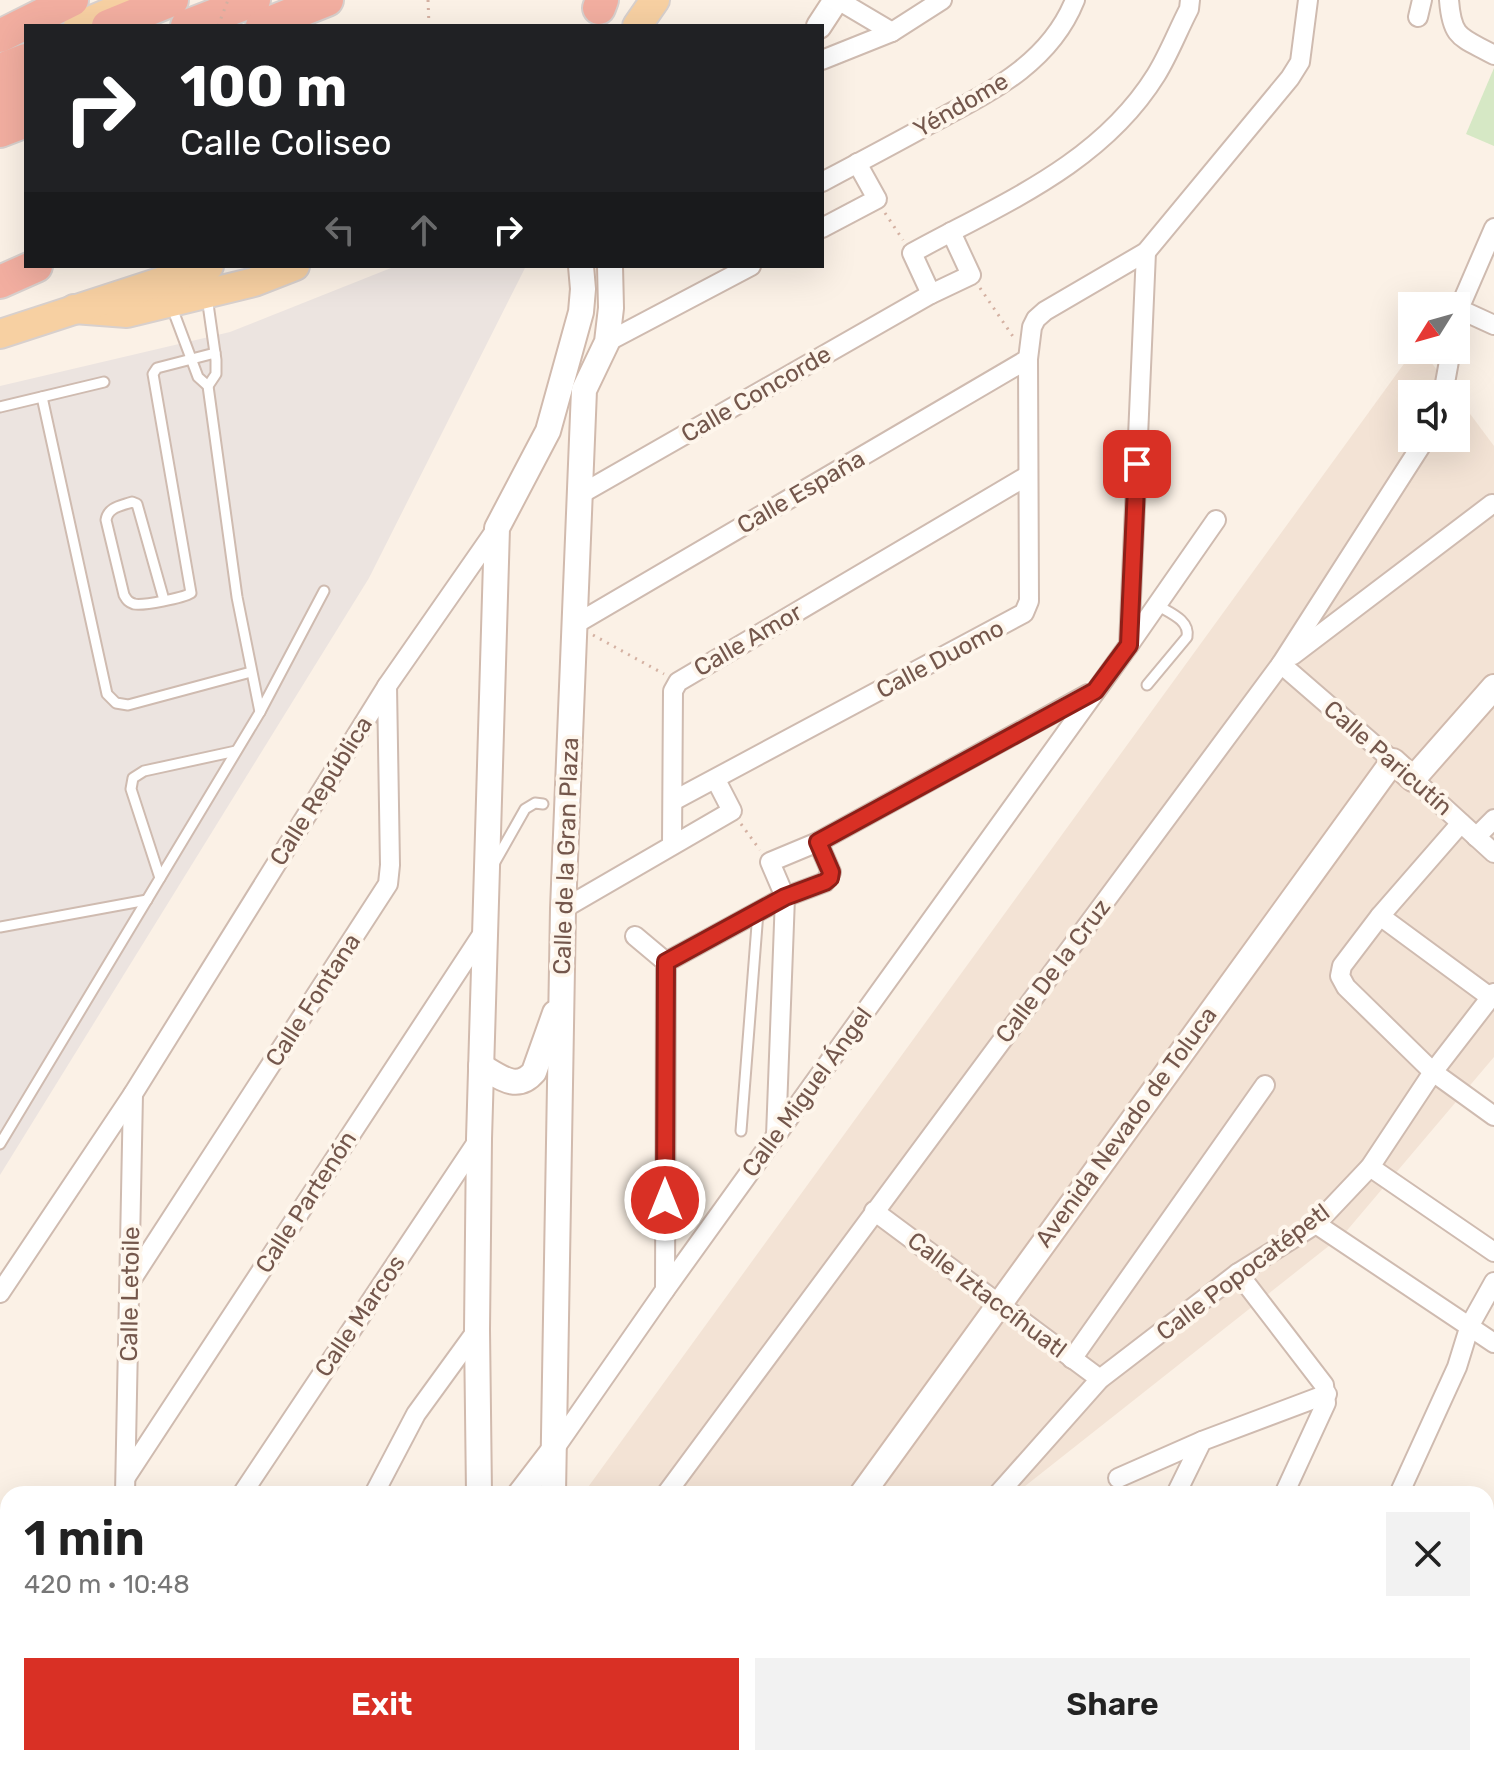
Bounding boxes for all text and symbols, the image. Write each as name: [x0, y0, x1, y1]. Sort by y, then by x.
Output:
text: 100 m: [180, 54, 347, 120]
icon: right: [48, 56, 152, 160]
street label: Yéndome: [909, 67, 1013, 143]
text: Calle Coliseo: [180, 121, 392, 164]
icon: left: [318, 208, 362, 252]
icon: ahead: [402, 208, 446, 252]
icon: right: [486, 208, 530, 252]
north arrow: [1398, 292, 1470, 364]
map controls: [1398, 292, 1470, 452]
street label: Calle Concorde: [676, 340, 836, 448]
button: sound: [1398, 380, 1470, 452]
pin: [1103, 430, 1171, 498]
icon: arrive: [1115, 442, 1159, 486]
street label: Calle España: [732, 444, 870, 540]
street label: Calle Amor: [689, 598, 807, 682]
street label: Calle Duomo: [872, 614, 1008, 704]
street label: Calle Paricutín: [1318, 695, 1458, 821]
street label: Calle República: [264, 711, 378, 871]
street label: Calle de la Gran Plaza: [548, 737, 584, 975]
street label: Calle De la Cruz: [990, 894, 1116, 1048]
street label: Calle Fontana: [260, 928, 366, 1072]
street label: Avenida Nevado de Toluca: [1029, 1001, 1223, 1253]
street label: Calle Miguel Ángel: [736, 1002, 878, 1182]
street label: Calle Partenón: [250, 1126, 362, 1278]
position arrow: [623, 1158, 707, 1242]
street label: Calle Popocatépetl: [1151, 1198, 1335, 1346]
street label: Calle Letoile: [115, 1226, 145, 1362]
street label: Calle Iztaccíhuatl: [902, 1226, 1072, 1364]
street label: Calle Marcos: [309, 1250, 411, 1382]
text: 1 min: [24, 1510, 145, 1567]
button: close: [1386, 1512, 1470, 1596]
text: 420 m · 10:48: [24, 1569, 190, 1600]
button: Exit: [24, 1658, 739, 1750]
button: Share: [755, 1658, 1470, 1750]

